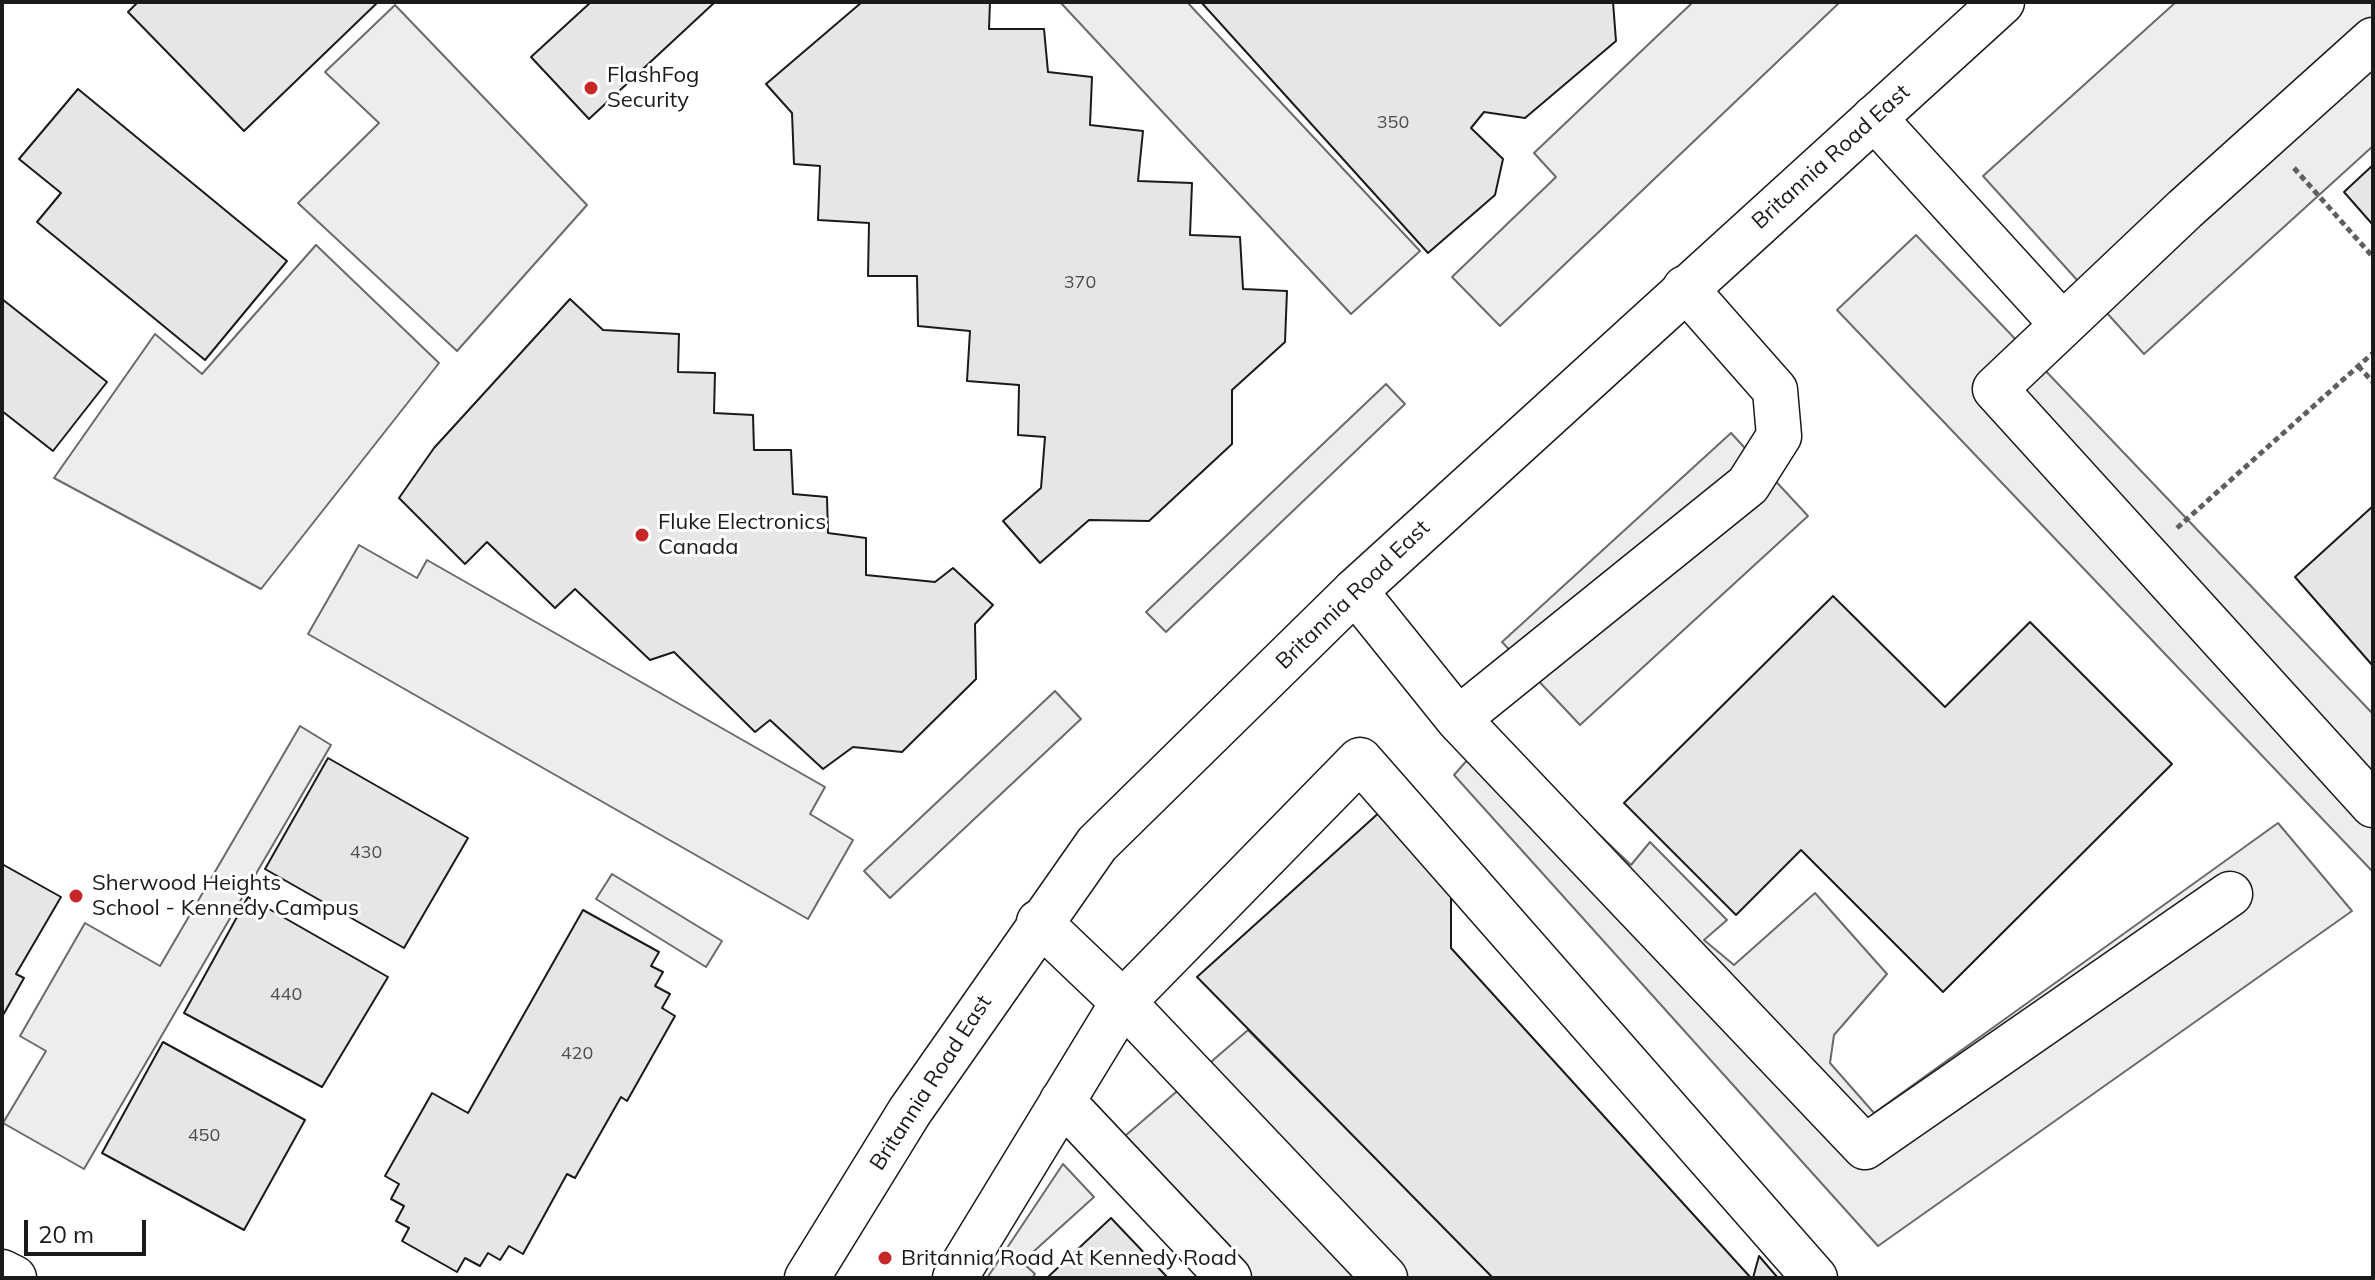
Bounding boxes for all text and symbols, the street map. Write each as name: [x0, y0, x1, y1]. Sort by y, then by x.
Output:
place label: FlashFog Security: [607, 62, 699, 114]
marker: FlashFog Security: [582, 79, 600, 97]
street label: Britannia Road East: [1747, 79, 1915, 235]
house number: 350: [1377, 112, 1409, 134]
house number: 370: [1064, 272, 1096, 294]
place label: Fluke Electronics Canada: [658, 509, 826, 560]
street label: Britannia Road East: [1271, 515, 1435, 675]
marker: Fluke Electronics Canada: [633, 526, 651, 544]
house number: 430: [350, 842, 382, 864]
place label: Sherwood Heights School - Kennedy Campus: [92, 870, 359, 922]
marker: Sherwood Heights School - Kennedy Campus: [67, 887, 85, 905]
house number: 440: [270, 984, 302, 1006]
street label: Britannia Road East: [865, 991, 997, 1175]
house number: 420: [561, 1043, 593, 1065]
house number: 450: [188, 1125, 220, 1147]
scale bar: [28, 1204, 150, 1254]
text: 20 m: [38, 1219, 94, 1249]
place label: Britannia Road At Kennedy Road: [901, 1245, 1237, 1271]
marker: Britannia Road At Kennedy Road: [876, 1249, 894, 1267]

